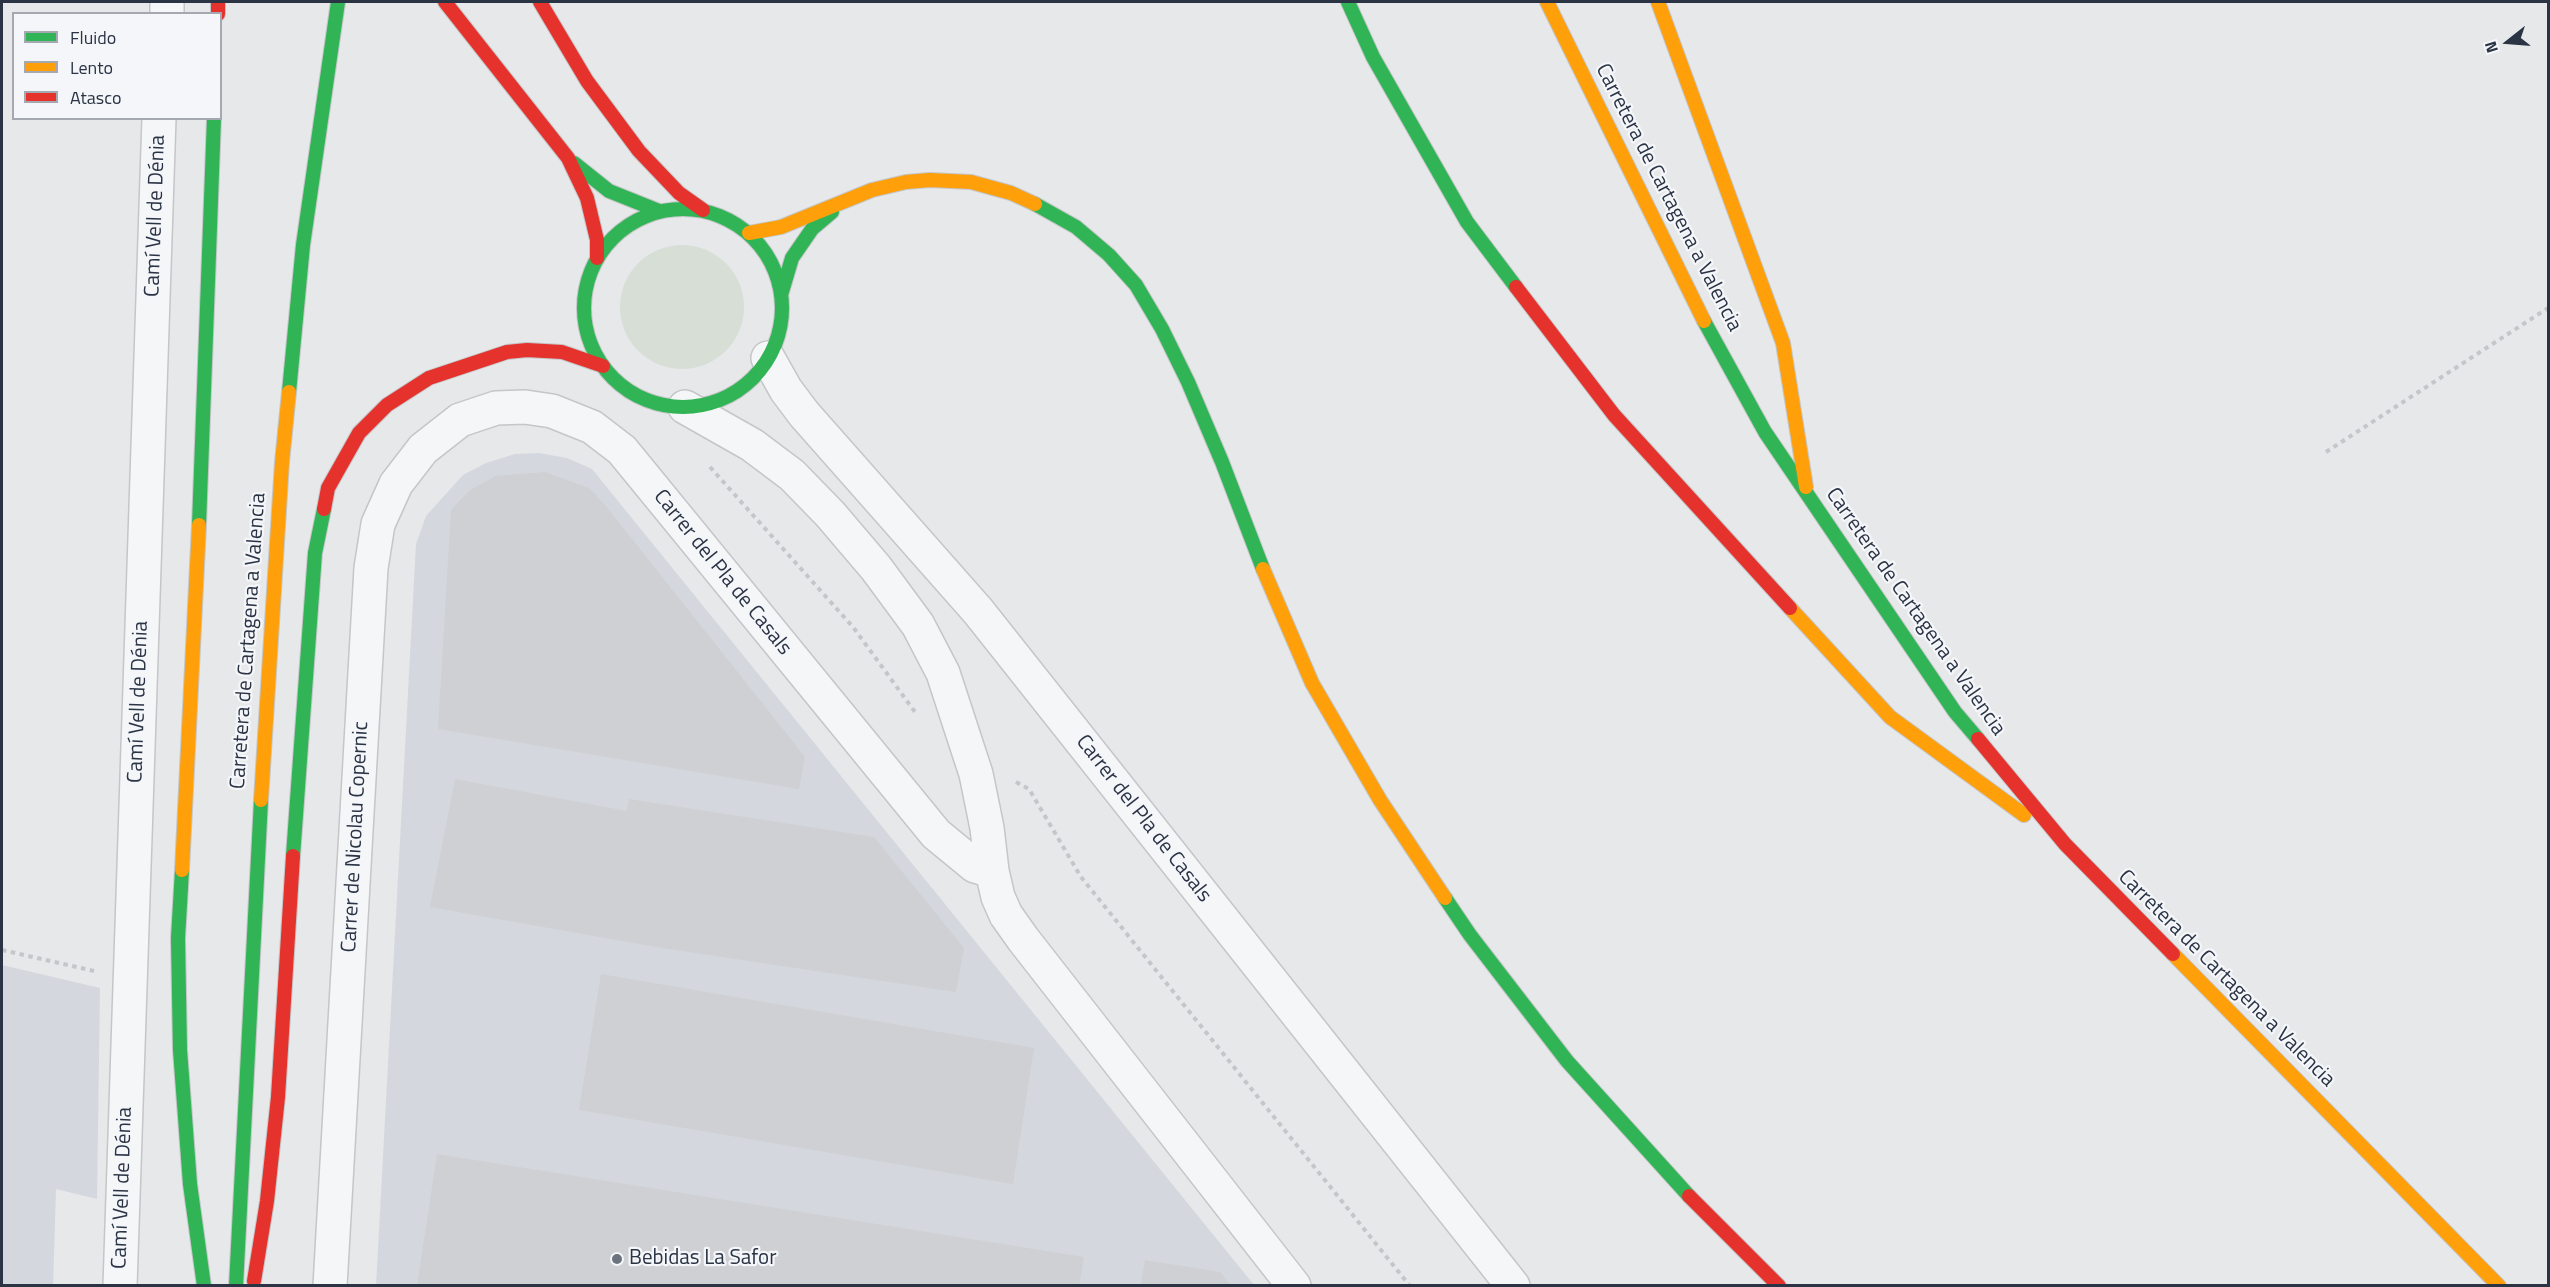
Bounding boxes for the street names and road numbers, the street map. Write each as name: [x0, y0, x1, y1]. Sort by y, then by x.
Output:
street label: Carretera de Cartagena a Valencia: [1589, 60, 1747, 336]
street label: Camí Vell de Dénia: [141, 135, 171, 297]
street label: Carretera de Cartagena a Valencia: [1820, 483, 2010, 741]
street label: Carrer del Pla de Casals: [648, 485, 796, 661]
street label: Carretera de Cartagena a Valencia: [226, 492, 272, 790]
street label: Camí Vell de Dénia: [124, 621, 154, 783]
street label: Carrer de Nicolau Copernic: [337, 721, 375, 953]
street label: Carrer del Pla de Casals: [1070, 730, 1216, 908]
street label: Carretera de Cartagena a Valencia: [2112, 865, 2340, 1093]
street label: Camí Vell de Dénia: [108, 1107, 138, 1269]

